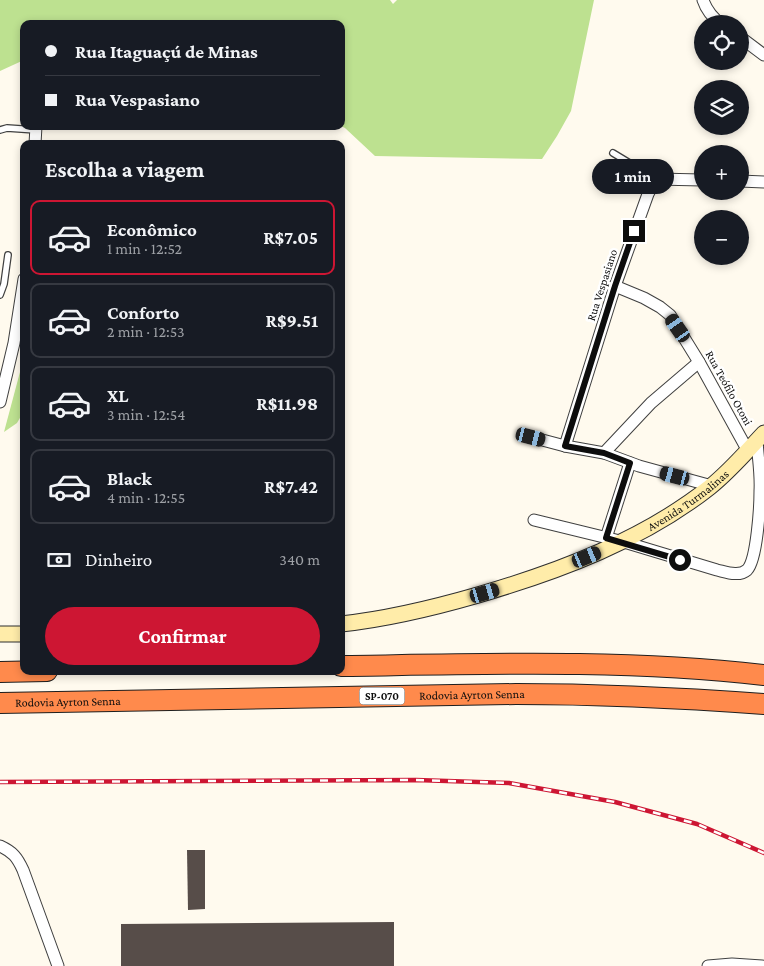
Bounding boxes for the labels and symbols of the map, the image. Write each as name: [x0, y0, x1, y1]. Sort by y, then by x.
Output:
callout: 1 min: [593, 158, 675, 194]
route end: [623, 220, 645, 242]
street label: Rua Vespasiano: [584, 247, 620, 323]
car: [663, 311, 692, 345]
street label: Rua Teófilo Otoni: [703, 348, 755, 428]
car: [514, 426, 547, 448]
car: [658, 465, 691, 487]
street label: Avenida Turmalinas: [645, 467, 732, 534]
car: [570, 544, 603, 570]
route start: [669, 549, 691, 571]
car: [468, 582, 501, 604]
street label: Rodovia Ayrton Senna: [419, 687, 525, 703]
road number: SP-070: [360, 688, 404, 704]
street label: Rodovia Ayrton Senna: [15, 694, 121, 710]

